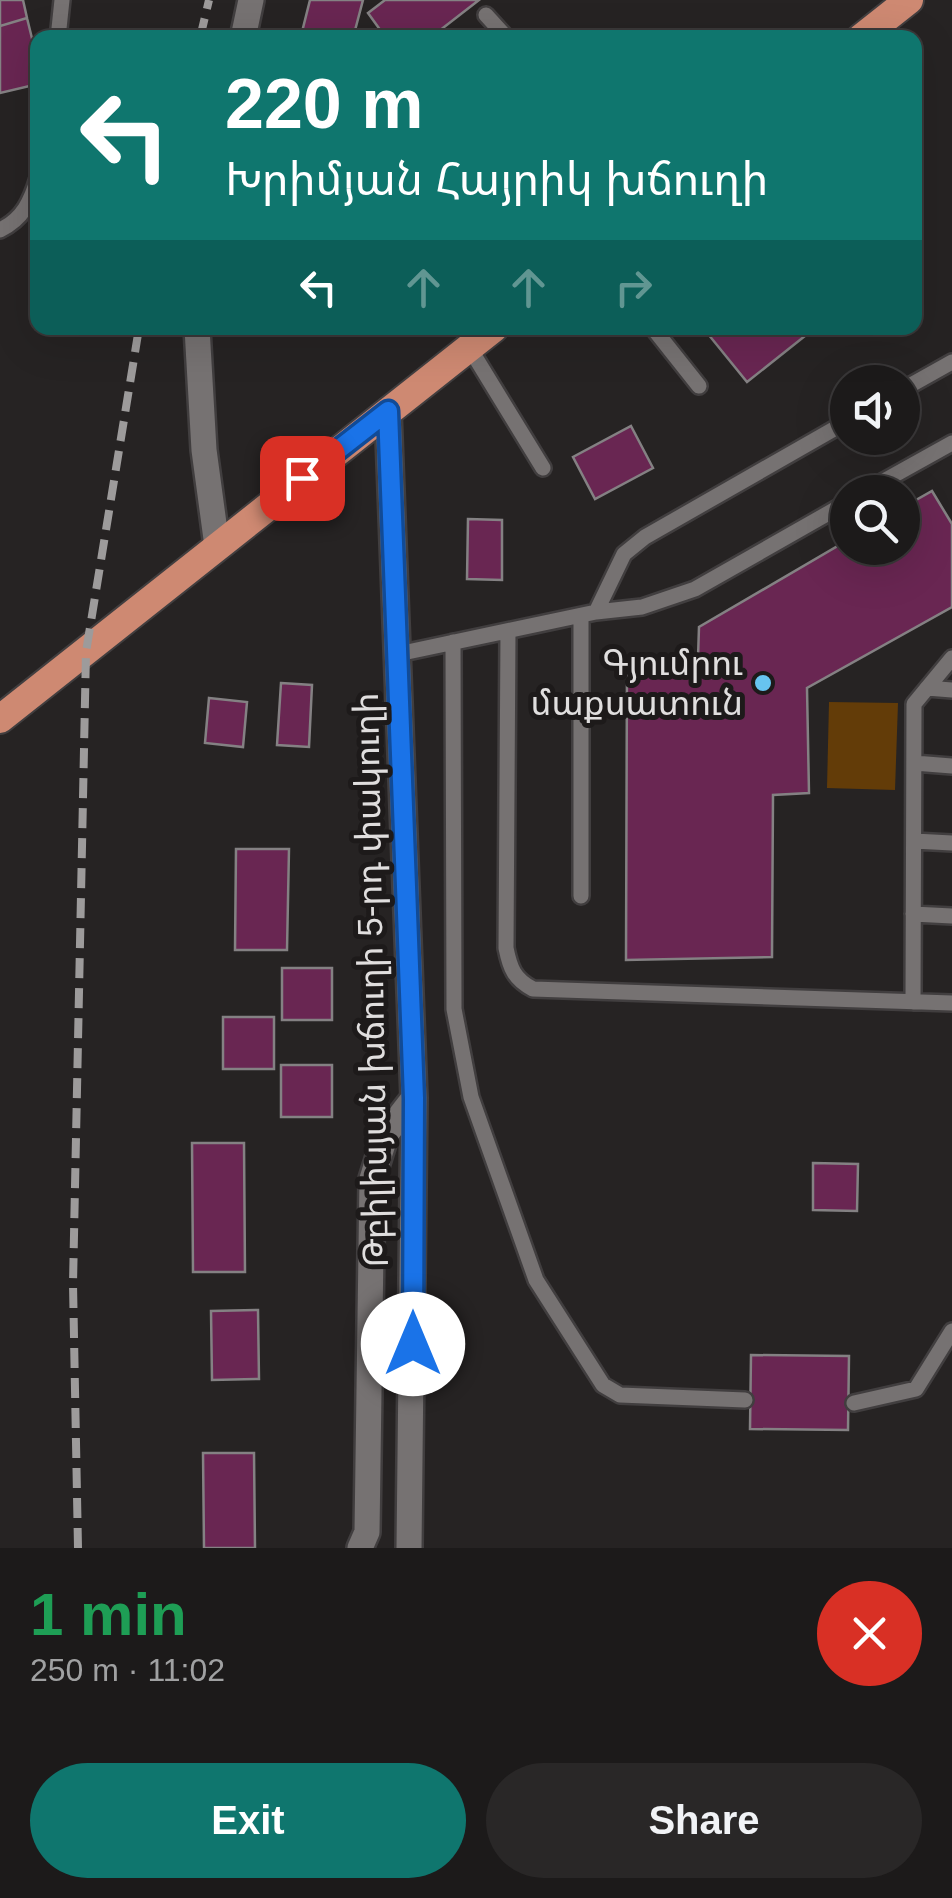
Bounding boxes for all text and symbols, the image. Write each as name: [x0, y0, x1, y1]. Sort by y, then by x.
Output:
text: 220 m: [225, 65, 423, 143]
icon: left: [60, 70, 190, 200]
text: Խրիմյան Հայրիկ խճուղի: [225, 154, 768, 205]
icon: left: [291, 260, 346, 315]
icon: ahead: [396, 260, 451, 315]
icon: ahead: [501, 260, 556, 315]
icon: right: [606, 260, 661, 315]
map controls: [830, 365, 920, 565]
button: sound: [830, 365, 920, 455]
pin: [260, 436, 345, 521]
icon: arrive: [275, 451, 330, 506]
button: search: [830, 475, 920, 565]
place label: Գյումրու մաքսատուն: [531, 643, 743, 723]
marker: Գյումրու մաքսատուն: [752, 672, 774, 694]
street label: Թբիլիսյան խճուղի 5-րդ փակուղի: [346, 692, 396, 1268]
position arrow: [361, 1292, 465, 1396]
text: 1 min: [30, 1581, 187, 1648]
button: close: [817, 1581, 922, 1686]
text: 250 m · 11:02: [30, 1652, 225, 1688]
button: Exit: [30, 1763, 466, 1878]
button: Share: [486, 1763, 922, 1878]

